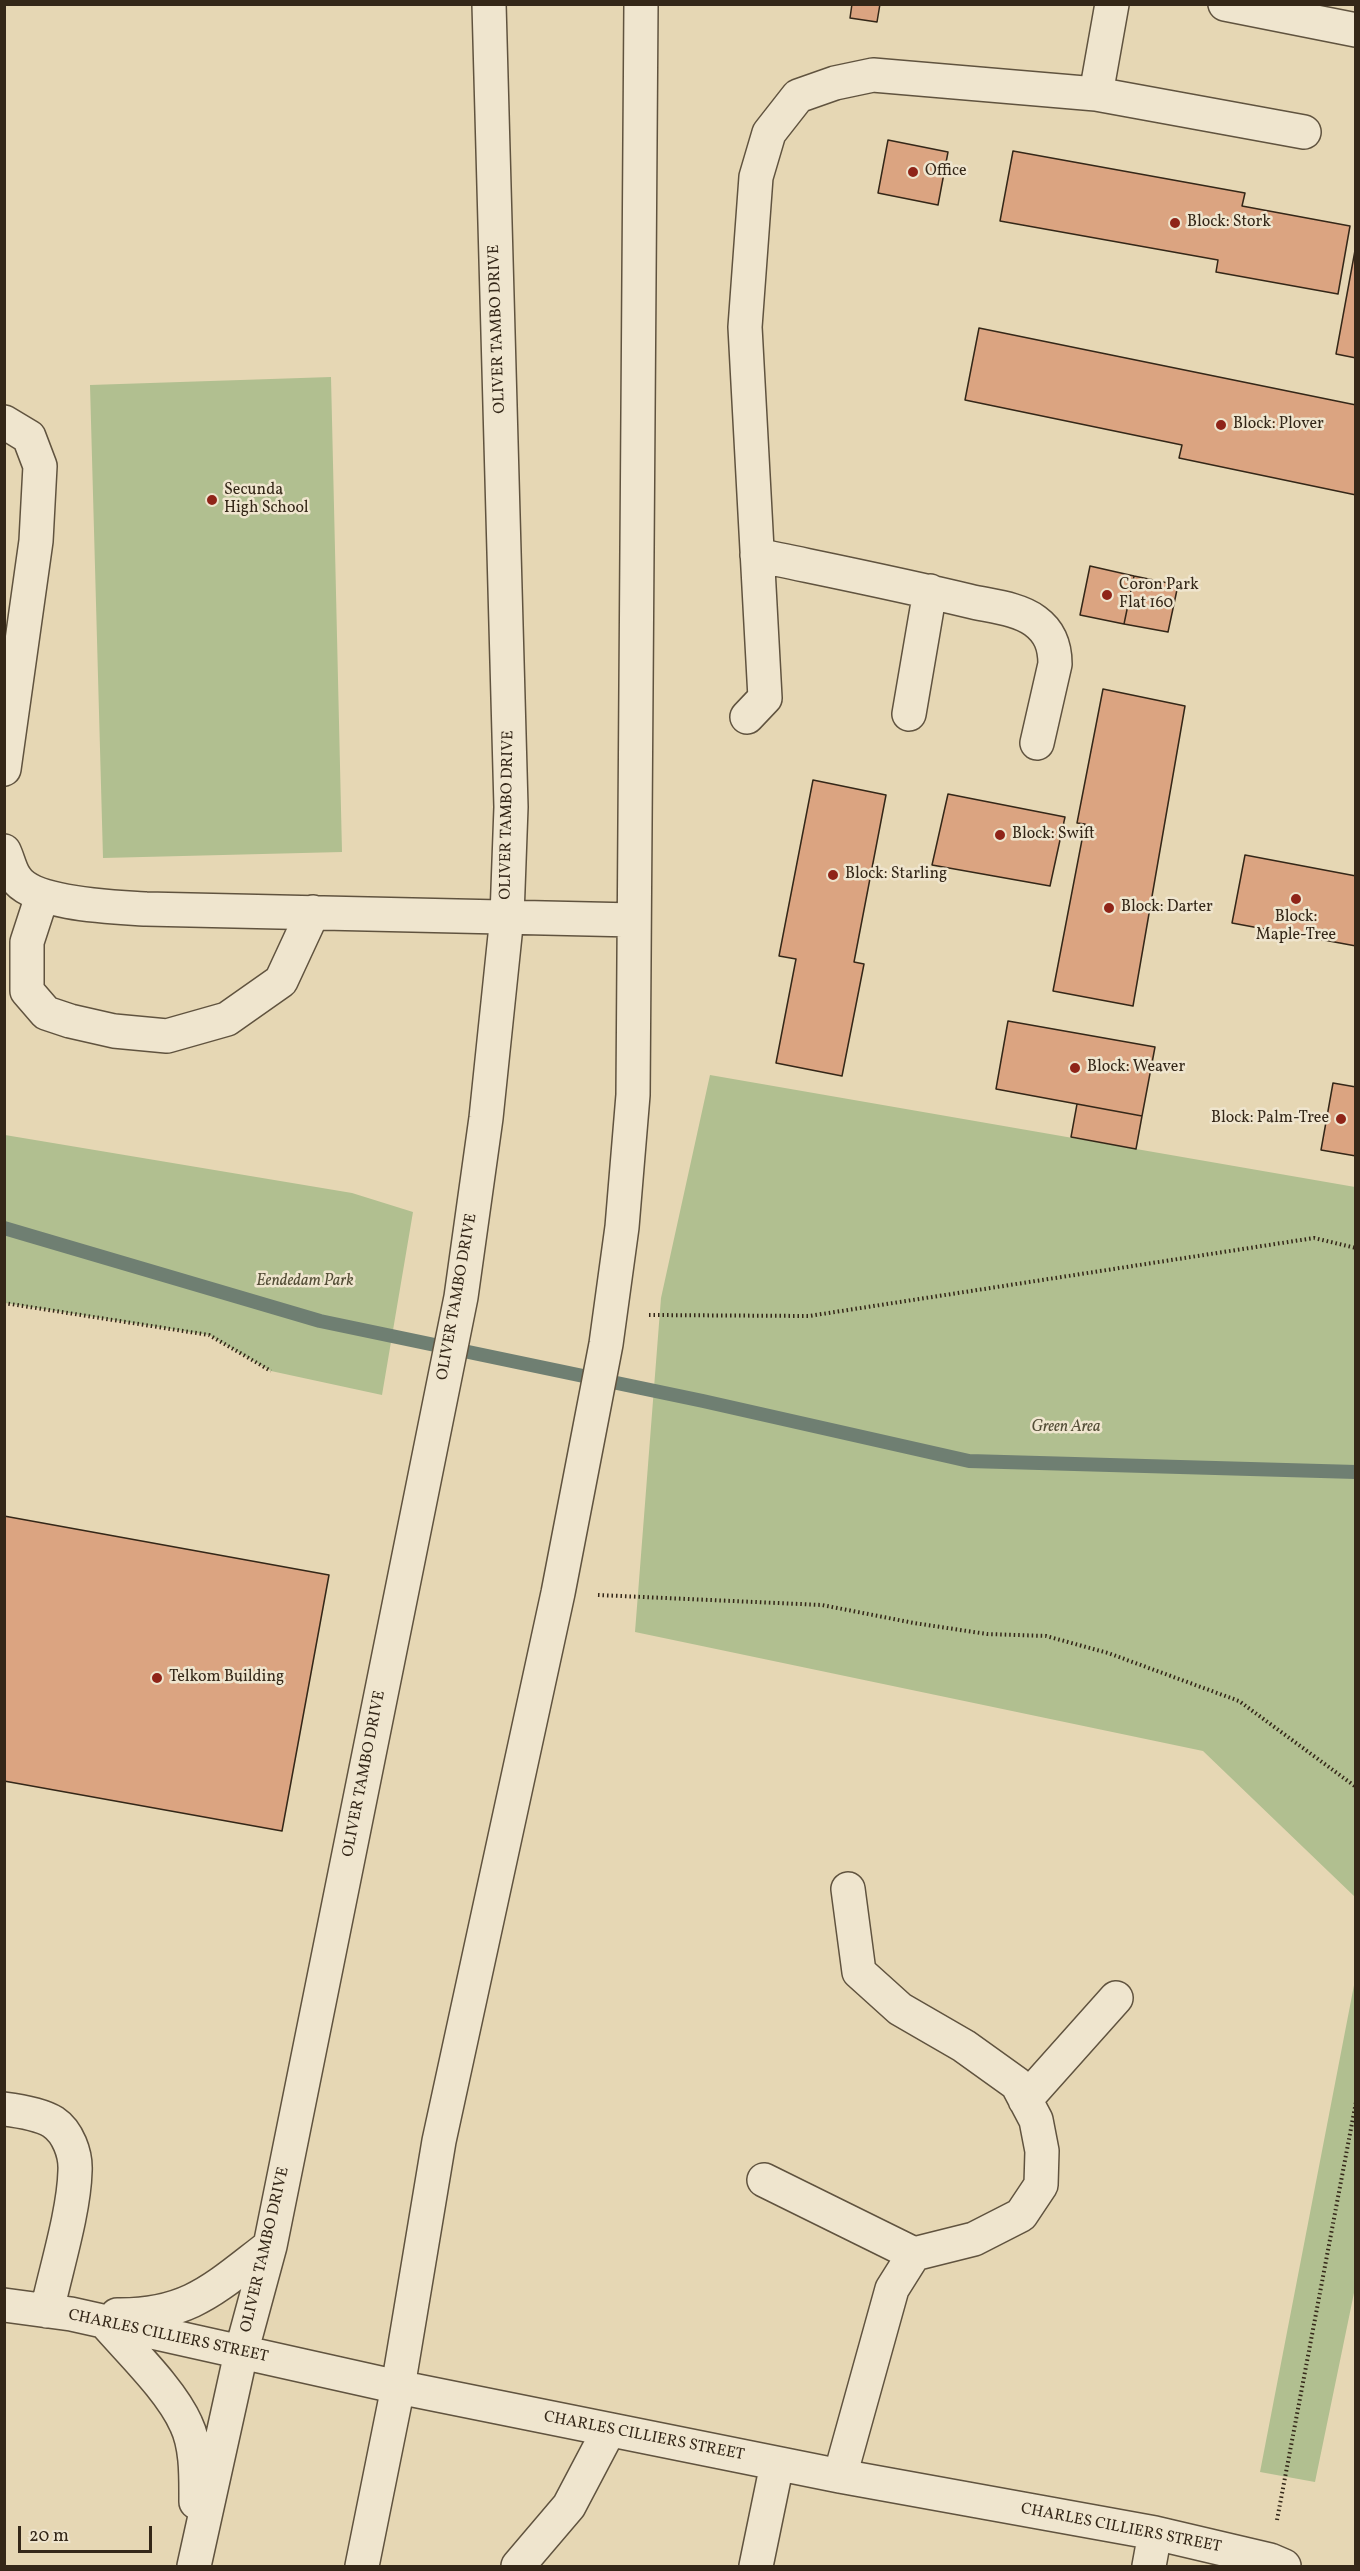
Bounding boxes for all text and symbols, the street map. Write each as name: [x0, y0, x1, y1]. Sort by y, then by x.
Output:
place label: Office: [925, 162, 967, 182]
marker: Office: [906, 165, 920, 179]
place label: Block: Stork: [1187, 213, 1271, 233]
marker: Block: Stork: [1168, 216, 1182, 230]
street label: OLIVER TAMBO DRIVE: [485, 244, 511, 414]
place label: Block: Plover: [1233, 415, 1324, 435]
marker: Block: Plover: [1214, 418, 1228, 432]
place label: Secunda High School: [224, 481, 309, 519]
marker: Secunda High School: [205, 493, 219, 507]
place label: Coron Park Flat 160: [1119, 576, 1199, 614]
marker: Coron Park Flat 160: [1100, 588, 1114, 602]
street label: OLIVER TAMBO DRIVE: [497, 730, 519, 900]
place label: Block: Swift: [1012, 825, 1095, 845]
marker: Block: Swift: [993, 828, 1007, 842]
place label: Block: Starling: [845, 865, 947, 885]
marker: Block: Starling: [826, 868, 840, 882]
marker: Block: Maple-Tree: [1289, 892, 1303, 906]
place label: Block: Darter: [1121, 898, 1213, 918]
marker: Block: Darter: [1102, 901, 1116, 915]
place label: Block: Maple-Tree: [1256, 908, 1336, 946]
place label: Block: Weaver: [1087, 1058, 1185, 1078]
marker: Block: Weaver: [1068, 1061, 1082, 1075]
place label: Block: Palm-Tree: [1211, 1109, 1329, 1129]
marker: Block: Palm-Tree: [1334, 1112, 1348, 1126]
street label: OLIVER TAMBO DRIVE: [434, 1212, 482, 1382]
park label: Eendedam Park: [256, 1272, 354, 1292]
park label: Green Area: [1032, 1418, 1100, 1438]
place label: Telkom Building: [169, 1668, 284, 1688]
marker: Telkom Building: [150, 1671, 164, 1685]
street label: OLIVER TAMBO DRIVE: [339, 1689, 391, 1859]
street label: OLIVER TAMBO DRIVE: [238, 2165, 294, 2335]
street label: CHARLES CILLIERS STREET: [66, 2306, 270, 2368]
street label: CHARLES CILLIERS STREET: [542, 2408, 746, 2466]
street label: CHARLES CILLIERS STREET: [1019, 2500, 1223, 2558]
scale bar: [21, 2514, 154, 2552]
text: 20 m: [29, 2524, 69, 2549]

